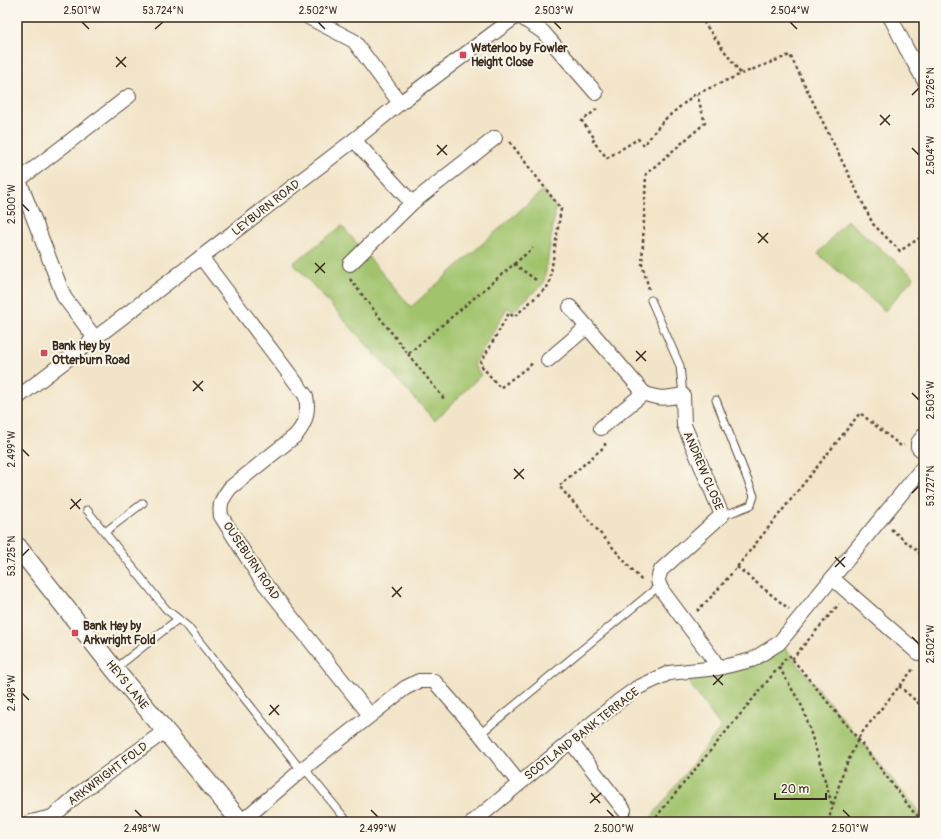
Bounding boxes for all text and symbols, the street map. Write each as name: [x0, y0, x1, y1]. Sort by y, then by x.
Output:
text: 2.501°W: [64, 5, 101, 17]
text: 53.724°N: [142, 5, 184, 17]
text: 2.502°W: [299, 5, 338, 17]
text: 2.503°W: [535, 5, 574, 17]
text: 2.504°W: [771, 5, 810, 17]
place label: Waterloo by Fowler Height Close: [471, 41, 568, 70]
marker: Waterloo by Fowler Height Close: [458, 50, 468, 60]
text: 53.726°N: [925, 67, 937, 109]
text: 2.504°W: [925, 135, 937, 174]
street label: LEYBURN ROAD: [229, 176, 303, 239]
text: 2.500°W: [6, 184, 18, 224]
place label: Bank Hey by Otterburn Road: [52, 339, 130, 368]
marker: Bank Hey by Otterburn Road: [39, 348, 49, 358]
text: 2.503°W: [925, 380, 937, 419]
street label: ANDREW CLOSE: [680, 429, 726, 513]
text: 2.499°W: [6, 430, 18, 467]
text: 53.727°N: [925, 466, 937, 506]
street label: OUSEBURN ROAD: [219, 519, 283, 603]
text: 53.725°N: [6, 535, 18, 576]
place label: Bank Hey by Arkwright Fold: [83, 619, 156, 648]
text: 2.502°W: [925, 624, 937, 663]
marker: Bank Hey by Arkwright Fold: [70, 628, 80, 638]
street label: HEYS LANE: [103, 657, 151, 713]
text: 2.498°W: [6, 674, 18, 711]
street label: SCOTLAND BANK TERRACE: [522, 684, 642, 784]
street label: ARKWRIGHT FOLD: [65, 739, 151, 809]
scale bar: [775, 775, 826, 801]
text: 20 m: [781, 782, 810, 797]
text: 2.498°W: [124, 823, 161, 835]
text: 2.499°W: [360, 823, 397, 835]
text: 2.500°W: [594, 823, 634, 835]
text: 2.501°W: [832, 823, 869, 835]

